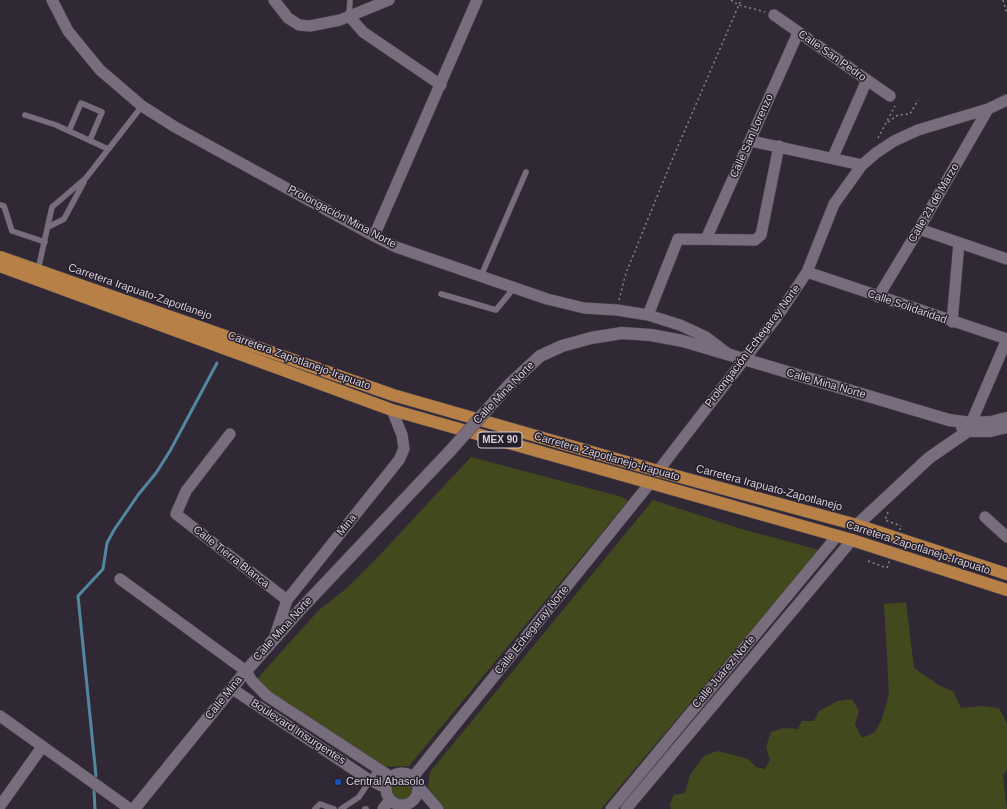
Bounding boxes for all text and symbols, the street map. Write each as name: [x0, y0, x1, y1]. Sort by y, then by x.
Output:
street label: Calle San Pedro: [795, 28, 869, 84]
street label: Calle San Lorenzo: [728, 92, 776, 180]
street label: Calle 21 de Marzo: [906, 161, 962, 245]
street label: Prolongación Mina Norte: [285, 183, 399, 251]
street label: Carretera Irapuato-Zapotlanejo: [66, 261, 214, 323]
street label: Prolongación Echegaray Norte: [703, 282, 803, 410]
street label: Calle Solidaridad: [866, 287, 948, 327]
street label: Carretera Zapotlanejo-Irapuato: [226, 329, 372, 393]
street label: Calle Mina Norte: [471, 359, 537, 427]
street label: Calle Mina Norte: [785, 366, 867, 402]
street label: Carretera Zapotlanejo-Irapuato: [533, 430, 681, 484]
road number: MEX 90: [478, 432, 522, 448]
street label: Carretera Irapuato-Zapotlanejo: [694, 462, 844, 514]
street label: Mina: [334, 512, 360, 538]
street label: Carretera Zapotlanejo-Irapuato: [844, 518, 992, 578]
street label: Calle Tierra Blanca: [190, 523, 272, 591]
street label: Calle Echegaray Norte: [492, 583, 572, 677]
street label: Calle Mina Norte: [251, 594, 315, 664]
street label: Calle Juárez Norte: [690, 633, 758, 711]
street label: Calle Mina: [203, 674, 245, 722]
street label: Boulevard Insurgentes: [248, 696, 348, 768]
place label: Central Abasolo: [346, 775, 424, 789]
marker: Central Abasolo: [333, 777, 343, 787]

